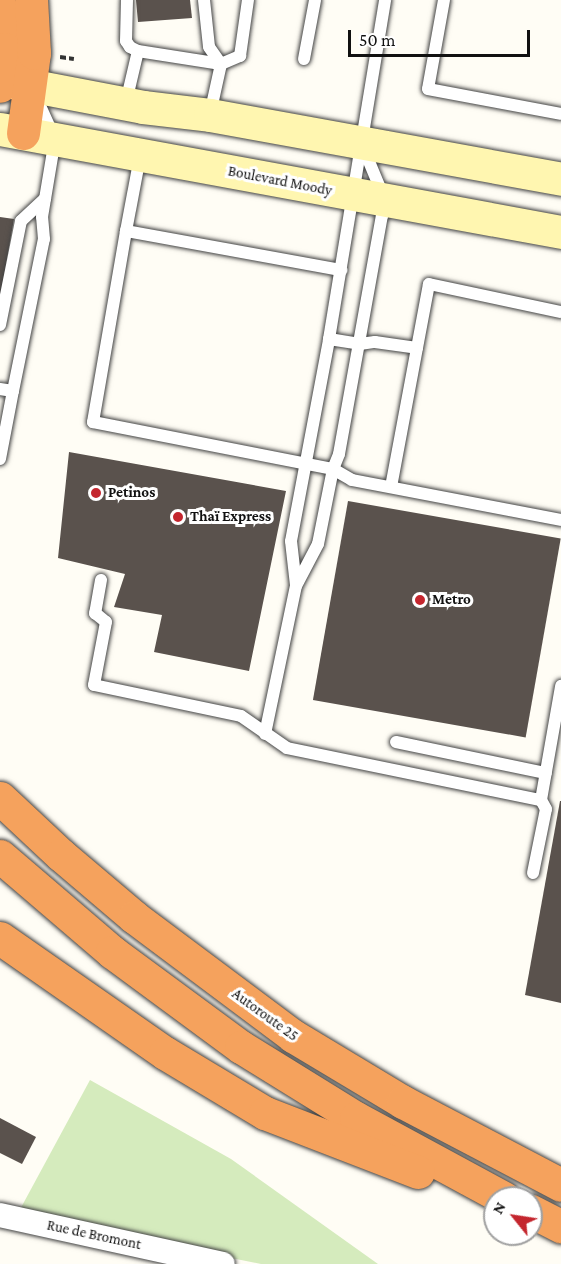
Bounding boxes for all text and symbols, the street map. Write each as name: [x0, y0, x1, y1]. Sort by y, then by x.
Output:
scale bar: [351, 18, 532, 56]
text: 50 m: [359, 30, 396, 50]
street label: Boulevard Moody: [226, 162, 334, 200]
place label: Petinos: [108, 484, 155, 502]
marker: Petinos: [89, 486, 103, 500]
place label: Thaï Express: [190, 508, 271, 526]
marker: Thaï Express: [171, 510, 185, 524]
place label: Metro: [432, 591, 471, 609]
marker: Metro: [413, 593, 427, 607]
street label: Autoroute 25: [228, 985, 302, 1045]
north arrow: [483, 1186, 543, 1246]
text: N: [489, 1199, 509, 1217]
street label: Rue de Bromont: [45, 1216, 143, 1254]

